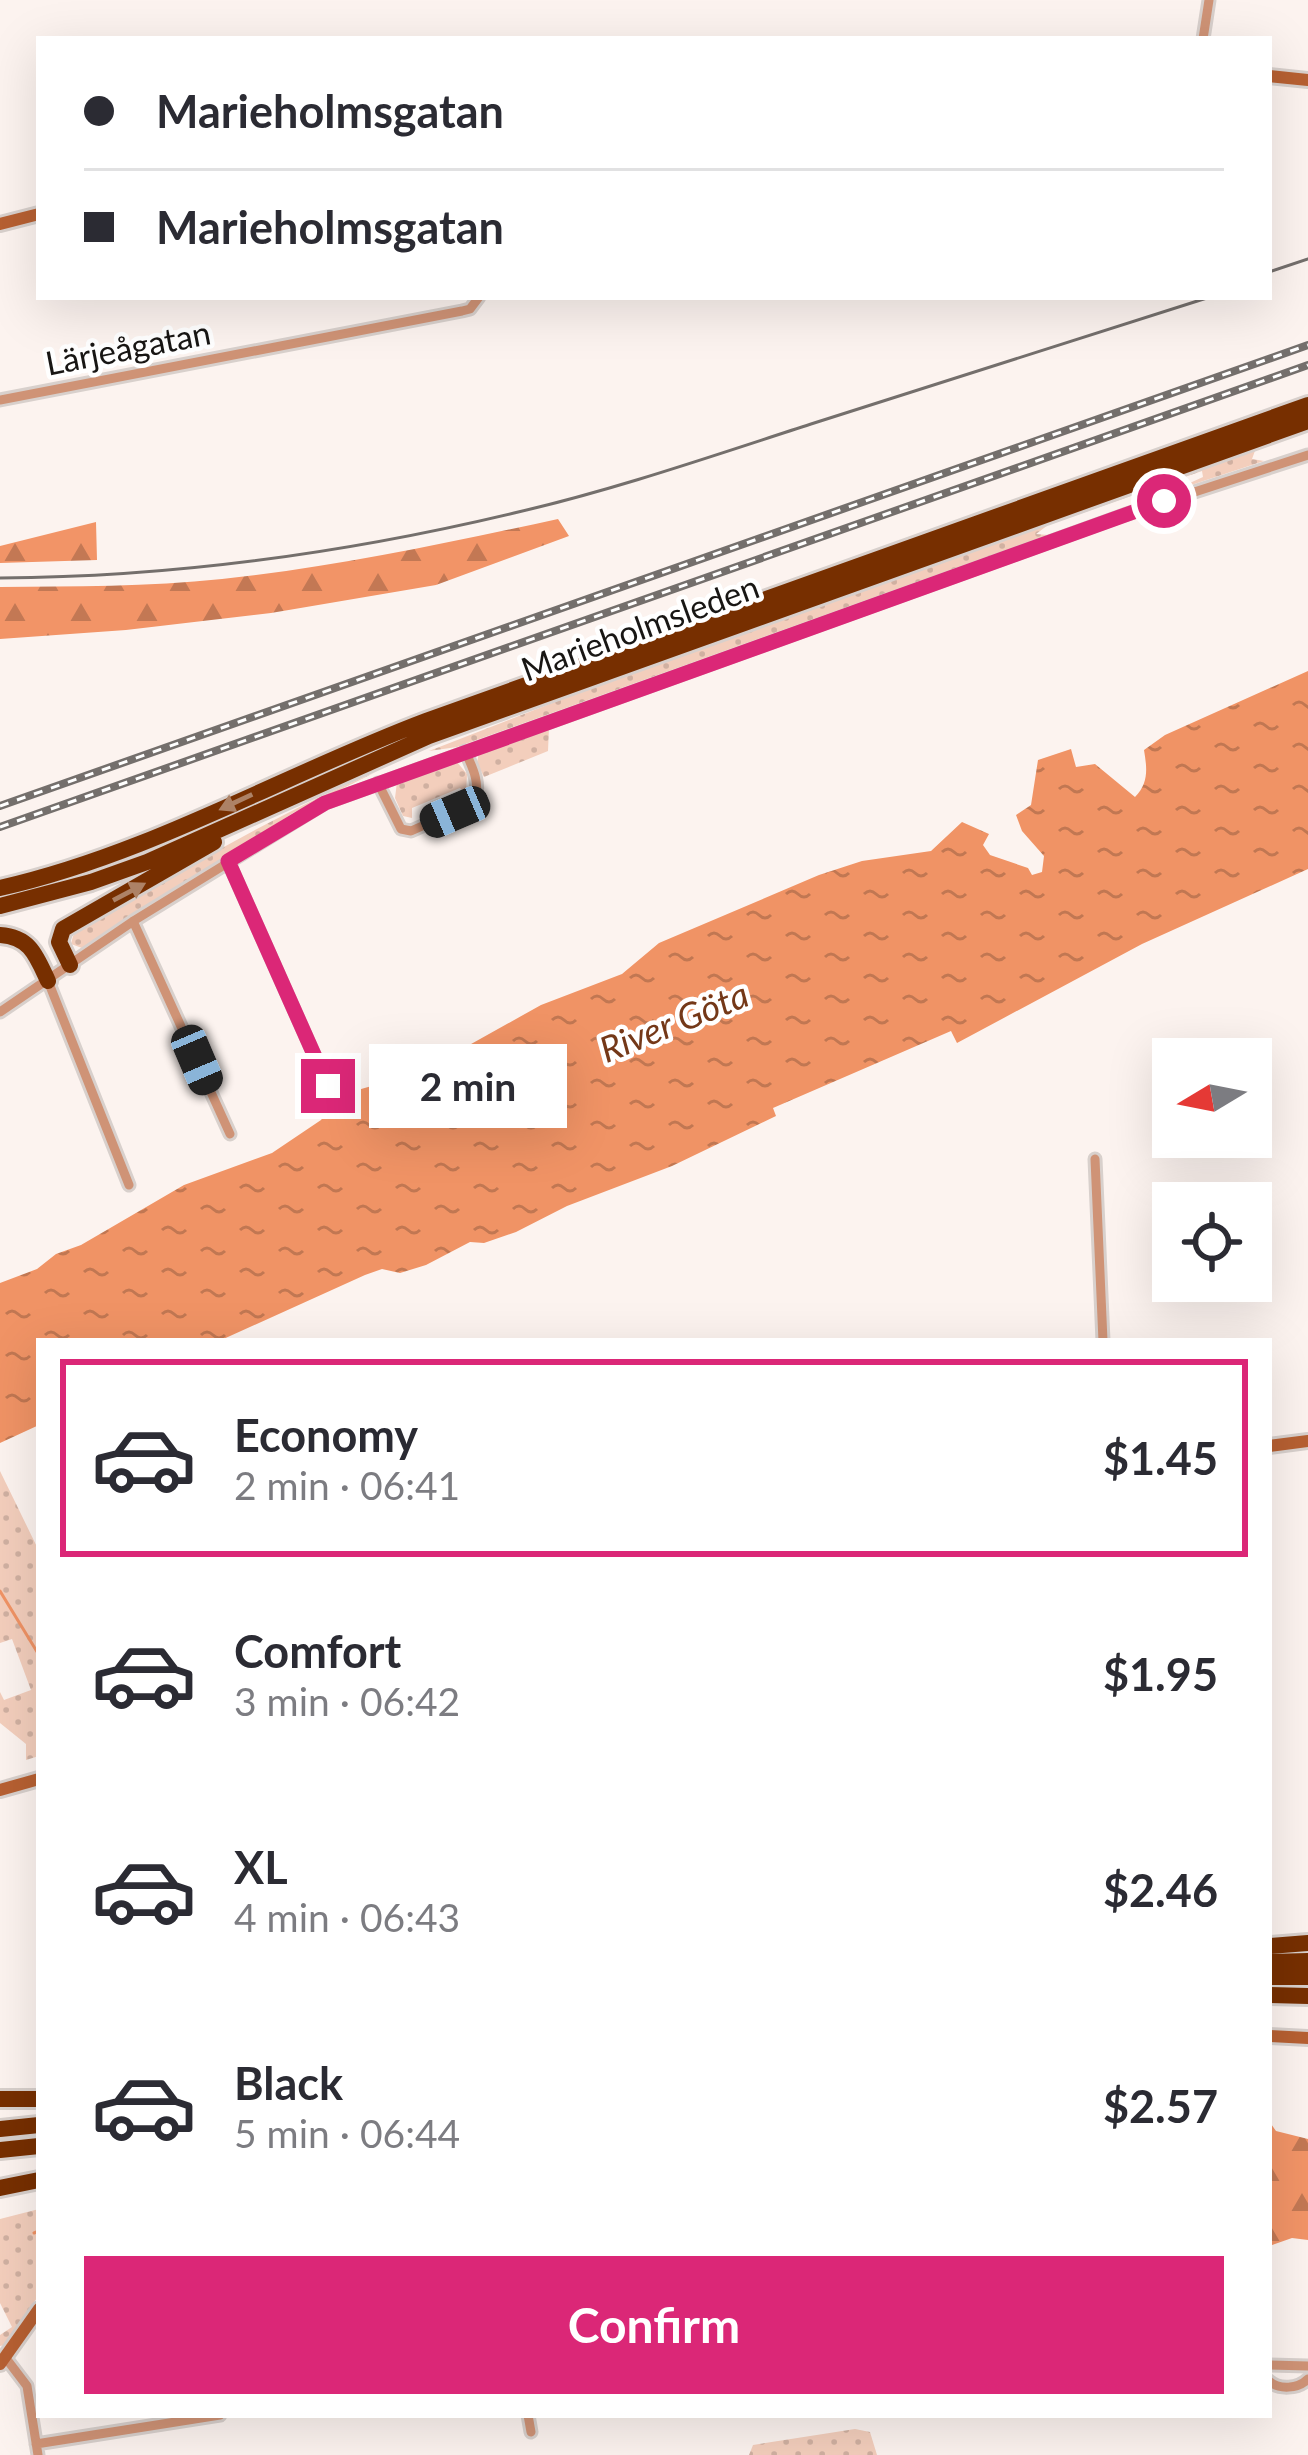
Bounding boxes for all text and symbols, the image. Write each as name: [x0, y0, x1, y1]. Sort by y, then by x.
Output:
text: Marieholmsgatan: [156, 84, 504, 138]
text: Marieholmsgatan: [156, 200, 504, 254]
street label: Lärjeågatan: [42, 311, 214, 383]
route start: [1137, 474, 1191, 528]
street label: Marieholmsleden: [515, 566, 764, 689]
car: [415, 781, 495, 843]
one-way arrow: [218, 792, 253, 812]
one-way arrow: [112, 882, 147, 902]
water label: River Göta: [593, 971, 754, 1071]
car: [166, 1020, 228, 1100]
north arrow: [1152, 1038, 1272, 1158]
map controls: [1152, 1038, 1272, 1302]
callout: 2 min: [370, 1044, 568, 1128]
route end: [301, 1059, 355, 1113]
text: 2 min: [420, 1063, 516, 1109]
button: locate: [1152, 1182, 1272, 1302]
icon: car: [90, 1404, 198, 1512]
text: Economy: [234, 1408, 418, 1462]
text: $1.45: [1103, 1431, 1218, 1485]
text: 2 min · 06:41: [234, 1462, 460, 1508]
icon: car: [90, 1620, 198, 1728]
text: Comfort: [234, 1624, 401, 1678]
text: $1.95: [1103, 1647, 1218, 1701]
text: 3 min · 06:42: [234, 1678, 460, 1724]
icon: car: [90, 1836, 198, 1944]
text: XL: [234, 1840, 288, 1894]
text: $2.46: [1103, 1863, 1218, 1917]
text: 4 min · 06:43: [234, 1894, 460, 1940]
icon: car: [90, 2052, 198, 2160]
text: Black: [234, 2056, 343, 2110]
text: $2.57: [1103, 2079, 1218, 2133]
text: 5 min · 06:44: [234, 2110, 460, 2156]
button: Confirm: [84, 2256, 1224, 2394]

